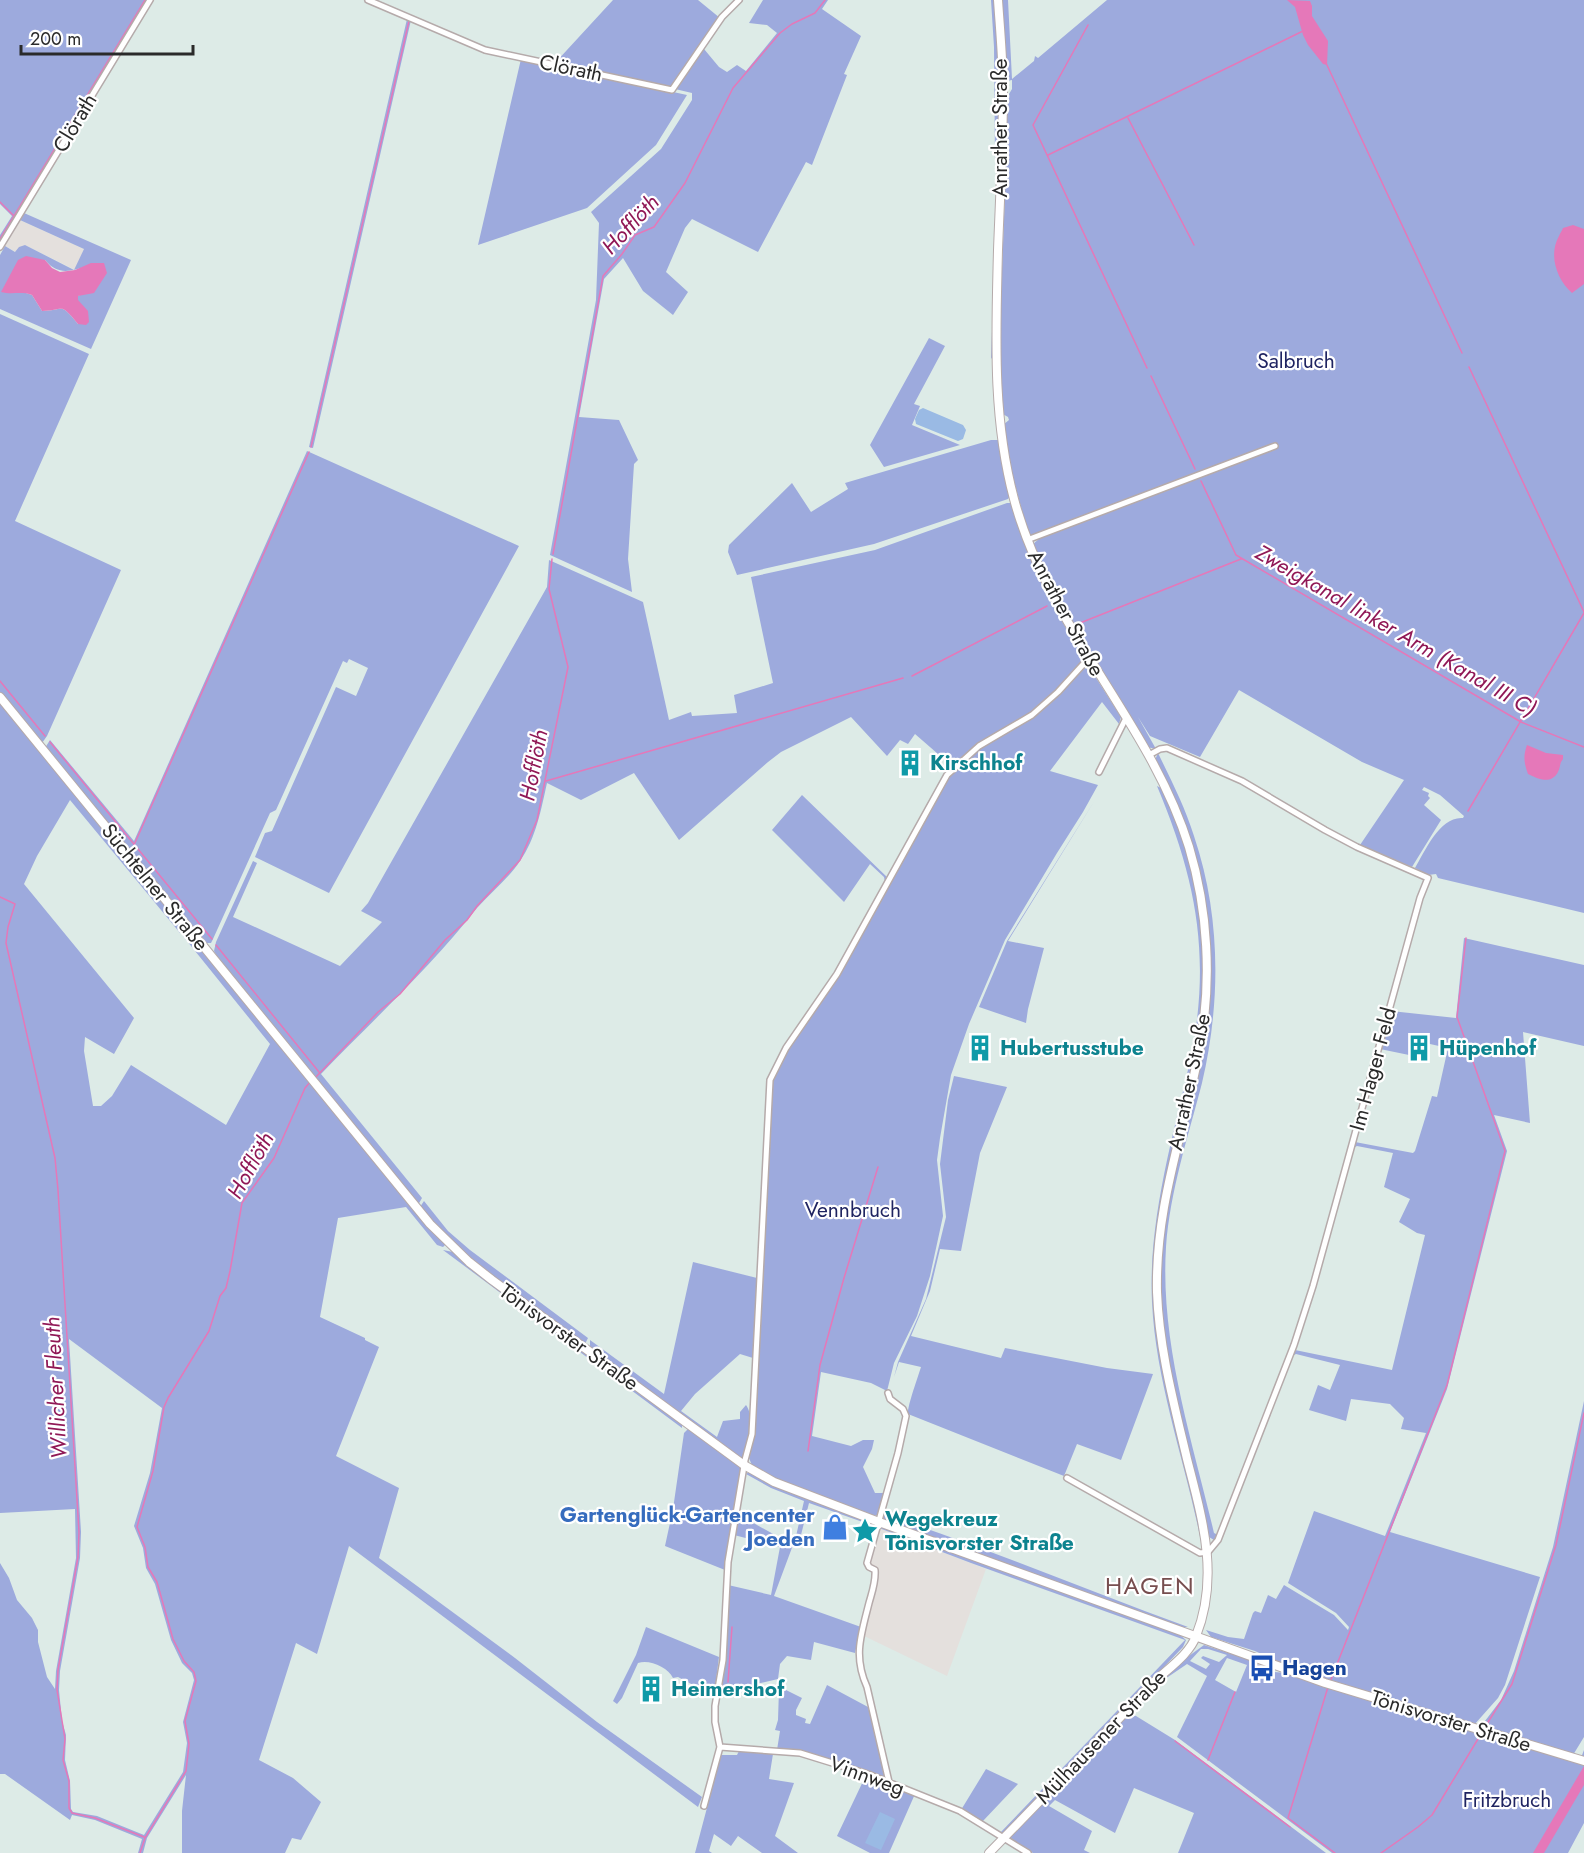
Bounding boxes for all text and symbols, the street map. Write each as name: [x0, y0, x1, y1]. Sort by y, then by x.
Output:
scale bar: [21, 18, 194, 56]
text: 200 m: [30, 26, 81, 52]
street label: Clörath: [537, 47, 605, 89]
street label: Anrather Straße: [985, 58, 1015, 198]
street label: Clörath: [46, 88, 104, 158]
water label: Hofflöth: [594, 187, 666, 261]
park label: Salbruch: [1257, 346, 1335, 376]
water label: Zweigkanal linker Arm (Kanal III C): [1249, 536, 1542, 724]
street label: Anrather Straße: [1020, 545, 1112, 682]
water label: Hofflöth: [510, 727, 556, 803]
building icon: Kirschhof: [895, 748, 925, 778]
place label: Kirschhof: [930, 748, 1023, 778]
street label: Süchtelner Straße: [94, 817, 216, 957]
street label: Im Hager Feld: [1342, 1004, 1404, 1134]
street label: Anrather Straße: [1160, 1011, 1218, 1153]
building icon: Hubertusstube: [965, 1033, 995, 1063]
place label: Hubertusstube: [1000, 1033, 1144, 1063]
building icon: Hüpenhof: [1404, 1033, 1434, 1063]
place label: Hüpenhof: [1439, 1033, 1537, 1063]
water label: Hofflöth: [219, 1126, 281, 1204]
park label: Vennbruch: [805, 1195, 901, 1225]
street label: Tönisvorster Straße: [493, 1276, 645, 1398]
water label: Willicher Fleuth: [35, 1316, 75, 1460]
place label: Gartenglück-Gartencenter Joeden: [560, 1500, 815, 1554]
place label: Wegekreuz Tönisvorster Straße: [885, 1504, 1074, 1558]
shop icon: Gartenglück-Gartencenter Joeden: [820, 1512, 850, 1542]
place icon: Wegekreuz Tönisvorster Straße: [850, 1516, 880, 1546]
district label: HAGEN: [1105, 1568, 1195, 1603]
bus stop icon: Hagen: [1247, 1653, 1277, 1683]
place label: Hagen: [1282, 1653, 1347, 1683]
street label: Mülhausener Straße: [1029, 1663, 1173, 1811]
building icon: Heimershof: [636, 1674, 666, 1704]
place label: Heimershof: [671, 1674, 785, 1704]
street label: Tönisvorster Straße: [1367, 1682, 1535, 1760]
street label: Vinnweg: [825, 1749, 909, 1803]
park label: Fritzbruch: [1463, 1785, 1551, 1815]

